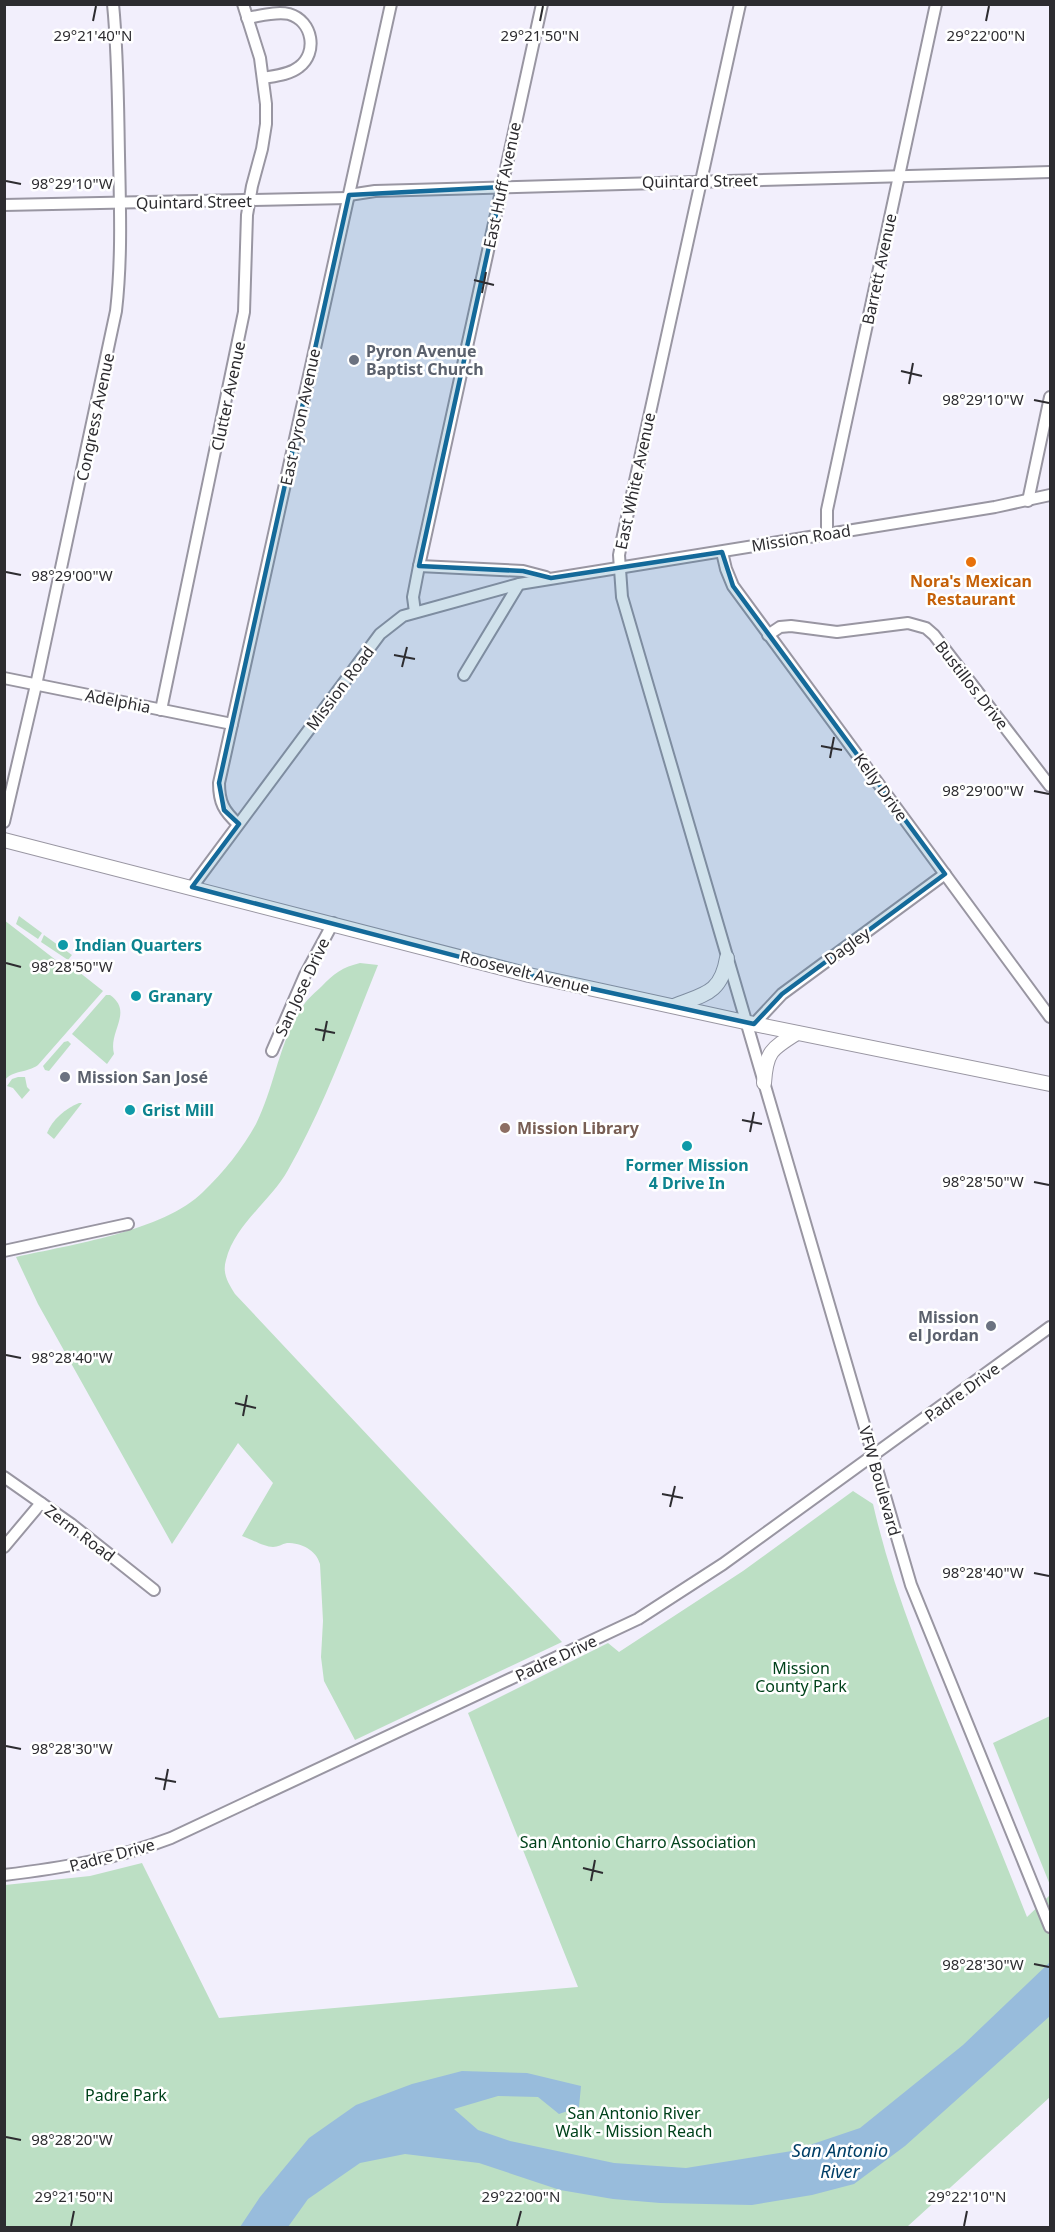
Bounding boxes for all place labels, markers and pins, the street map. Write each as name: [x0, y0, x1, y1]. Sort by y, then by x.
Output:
place label: Pyron Avenue Baptist Church: [366, 340, 484, 380]
marker: Pyron Avenue Baptist Church: [347, 353, 361, 367]
marker: Nora's Mexican Restaurant: [964, 555, 978, 569]
place label: Nora's Mexican Restaurant: [910, 570, 1032, 610]
place label: Indian Quarters: [75, 934, 202, 956]
marker: Indian Quarters: [56, 938, 70, 952]
place label: Granary: [148, 985, 213, 1007]
marker: Granary: [129, 989, 143, 1003]
place label: Mission San José: [77, 1066, 208, 1088]
marker: Mission San José: [58, 1070, 72, 1084]
place label: Grist Mill: [142, 1099, 214, 1121]
marker: Grist Mill: [123, 1103, 137, 1117]
place label: Mission Library: [517, 1117, 640, 1139]
marker: Mission Library: [498, 1121, 512, 1135]
marker: Former Mission 4 Drive In: [680, 1139, 694, 1153]
place label: Former Mission 4 Drive In: [625, 1154, 749, 1194]
place label: Mission el Jordan: [908, 1306, 979, 1346]
marker: Mission el Jordan: [984, 1319, 998, 1333]

